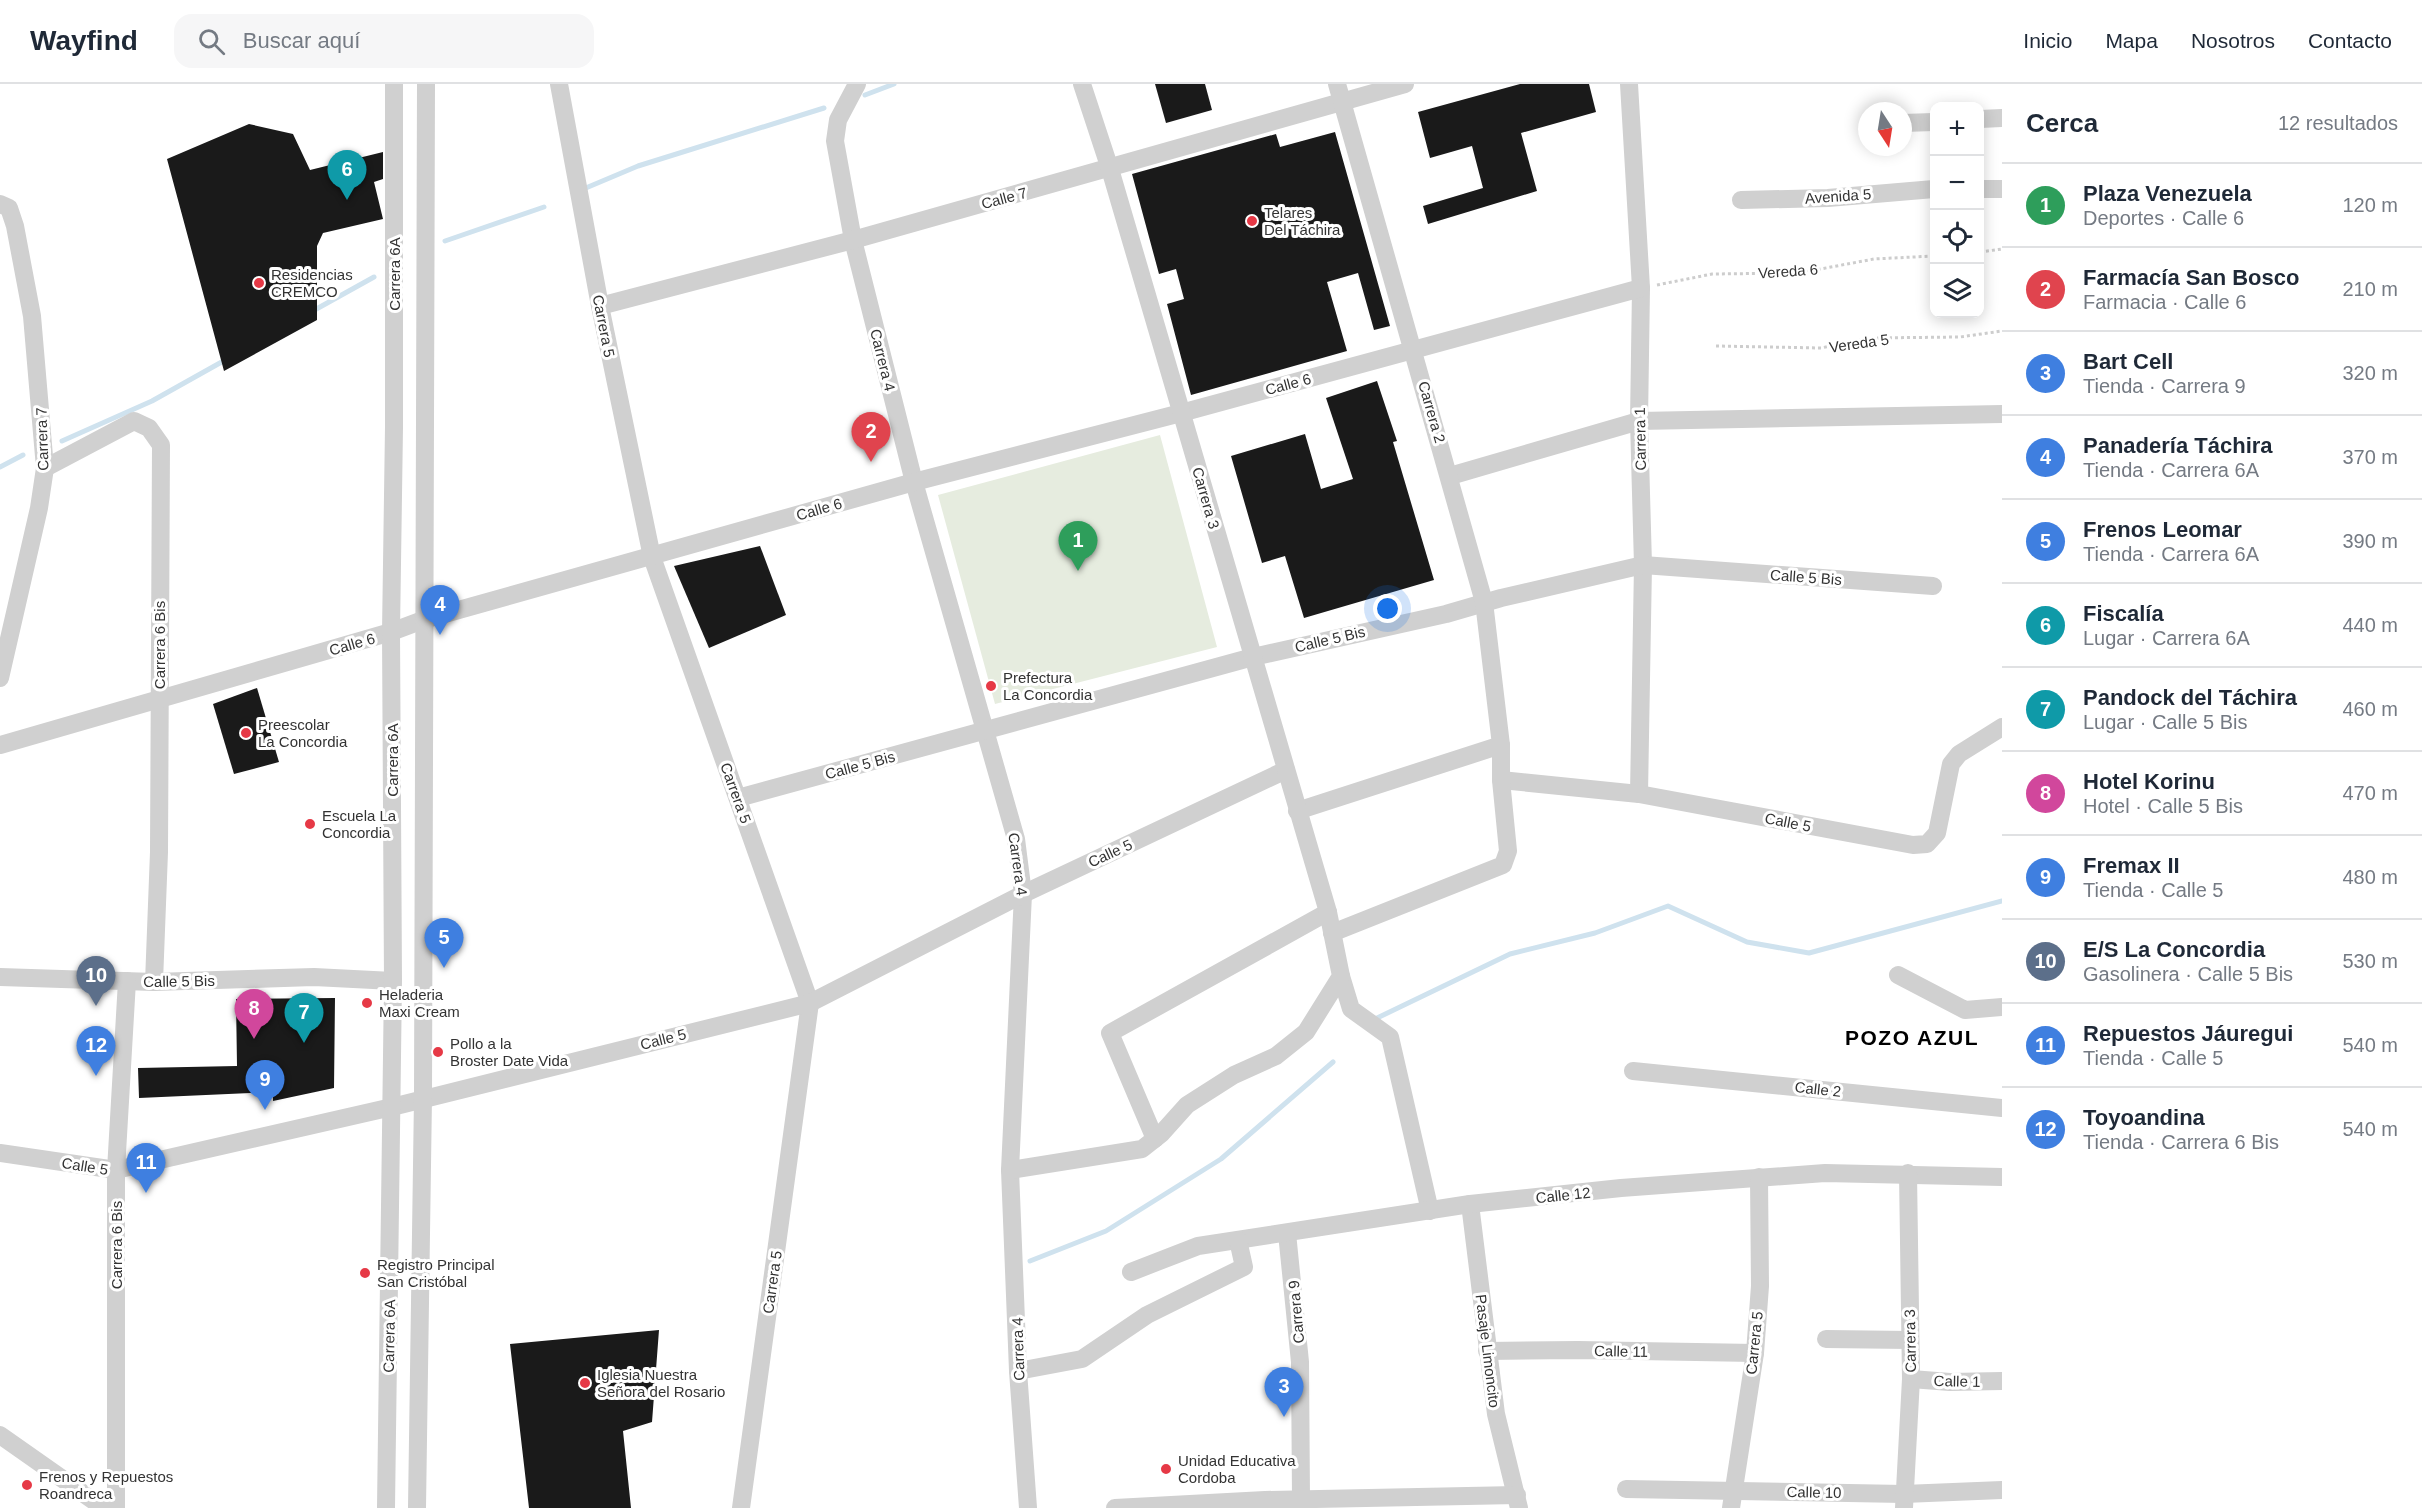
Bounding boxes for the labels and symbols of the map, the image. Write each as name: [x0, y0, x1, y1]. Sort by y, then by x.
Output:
north arrow: [1858, 102, 1912, 156]
pin: 6: [328, 150, 366, 200]
street label: Calle 7: [979, 184, 1029, 212]
street label: Avenida 5: [1804, 185, 1872, 207]
place label: Telares Del Táchira: [1264, 204, 1341, 238]
marker: Telares Del Táchira: [1245, 214, 1259, 228]
street label: Carrera 6A: [386, 237, 403, 311]
street label: Vereda 6: [1757, 260, 1819, 282]
place label: Residencias CREMCO: [271, 266, 353, 300]
marker: Residencias CREMCO: [252, 276, 266, 290]
street label: Carrera 5: [590, 293, 618, 359]
street label: Carrera 4: [867, 327, 899, 393]
street label: Vereda 5: [1828, 330, 1890, 356]
street label: Calle 6: [1263, 370, 1313, 398]
street label: Carrera 2: [1415, 379, 1449, 445]
street label: Carrera 7: [32, 407, 52, 471]
street label: Carrera 1: [1631, 407, 1649, 471]
pin: 2: [852, 412, 890, 462]
street label: Carrera 3: [1189, 465, 1223, 531]
street label: Calle 6: [794, 494, 844, 524]
pin: 1: [1058, 522, 1098, 571]
street label: Calle 5 Bis: [1770, 566, 1842, 588]
pin: 4: [420, 586, 460, 635]
your location: [1373, 594, 1402, 623]
street label: Carrera 6 Bis: [151, 601, 168, 689]
street label: Calle 5 Bis: [1293, 623, 1367, 655]
street label: Calle 6: [327, 629, 377, 659]
place label: Prefectura La Concordia: [1003, 669, 1093, 703]
marker: Prefectura La Concordia: [984, 679, 998, 693]
place label: Preescolar La Concordia: [258, 716, 348, 750]
street label: Carrera 6A: [384, 723, 401, 797]
marker: Preescolar La Concordia: [239, 726, 253, 740]
street label: Calle 5 Bis: [823, 748, 897, 782]
street label: Carrera 5: [717, 760, 755, 826]
place label: Escuela La Concordia: [322, 807, 397, 841]
street label: Calle 5: [1763, 809, 1813, 835]
marker: Escuela La Concordia: [303, 817, 317, 831]
street label: Carrera 4: [1005, 831, 1031, 897]
street label: Calle 5: [1085, 835, 1135, 871]
pin: 5: [424, 918, 464, 968]
pin: 10: [76, 956, 116, 1006]
street label: Calle 5 Bis: [143, 972, 215, 990]
place label: Heladeria Maxi Cream: [379, 986, 460, 1020]
pin: 8: [234, 990, 274, 1039]
pin: 7: [284, 994, 324, 1043]
marker: Heladeria Maxi Cream: [360, 996, 374, 1010]
street label: Calle 5: [638, 1025, 688, 1053]
pin: 12: [76, 1026, 116, 1076]
district label: POZO AZUL: [1845, 1026, 1979, 1049]
place label: Pollo a la Broster Date Vida: [450, 1035, 569, 1069]
marker: Pollo a la Broster Date Vida: [431, 1045, 445, 1059]
pin: 9: [246, 1060, 284, 1110]
street label: Calle 2: [1794, 1078, 1842, 1100]
pin: 11: [126, 1144, 166, 1193]
street label: Calle 5: [61, 1154, 109, 1178]
street label: Calle 12: [1535, 1184, 1591, 1206]
street label: Carrera 6 Bis: [108, 1201, 125, 1289]
street label: Carrera 5: [759, 1249, 785, 1315]
place label: Registro Principal San Cristóbal: [377, 1256, 495, 1290]
marker: Registro Principal San Cristóbal: [358, 1266, 372, 1280]
street label: Carrera 9: [1285, 1280, 1307, 1344]
street label: Pasaje Limoncito: [1473, 1293, 1503, 1409]
street label: Carrera 6A: [380, 1299, 398, 1373]
street label: Carrera 3: [1901, 1309, 1919, 1373]
street label: Carrera 5: [1742, 1311, 1766, 1375]
street label: Carrera 4: [1008, 1317, 1028, 1381]
street label: Calle 11: [1594, 1342, 1648, 1360]
place label: Iglesia Nuestra Señora del Rosario: [597, 1366, 725, 1400]
pin: 3: [1264, 1368, 1304, 1417]
street label: Calle 1: [1934, 1372, 1980, 1390]
marker: Iglesia Nuestra Señora del Rosario: [578, 1376, 592, 1390]
place label: Unidad Educativa Cordoba: [1178, 1452, 1296, 1486]
marker: Unidad Educativa Cordoba: [1159, 1462, 1173, 1476]
place label: Frenos y Repuestos Roandreca: [39, 1468, 173, 1502]
marker: Frenos y Repuestos Roandreca: [20, 1478, 34, 1492]
street label: Calle 10: [1786, 1483, 1842, 1501]

